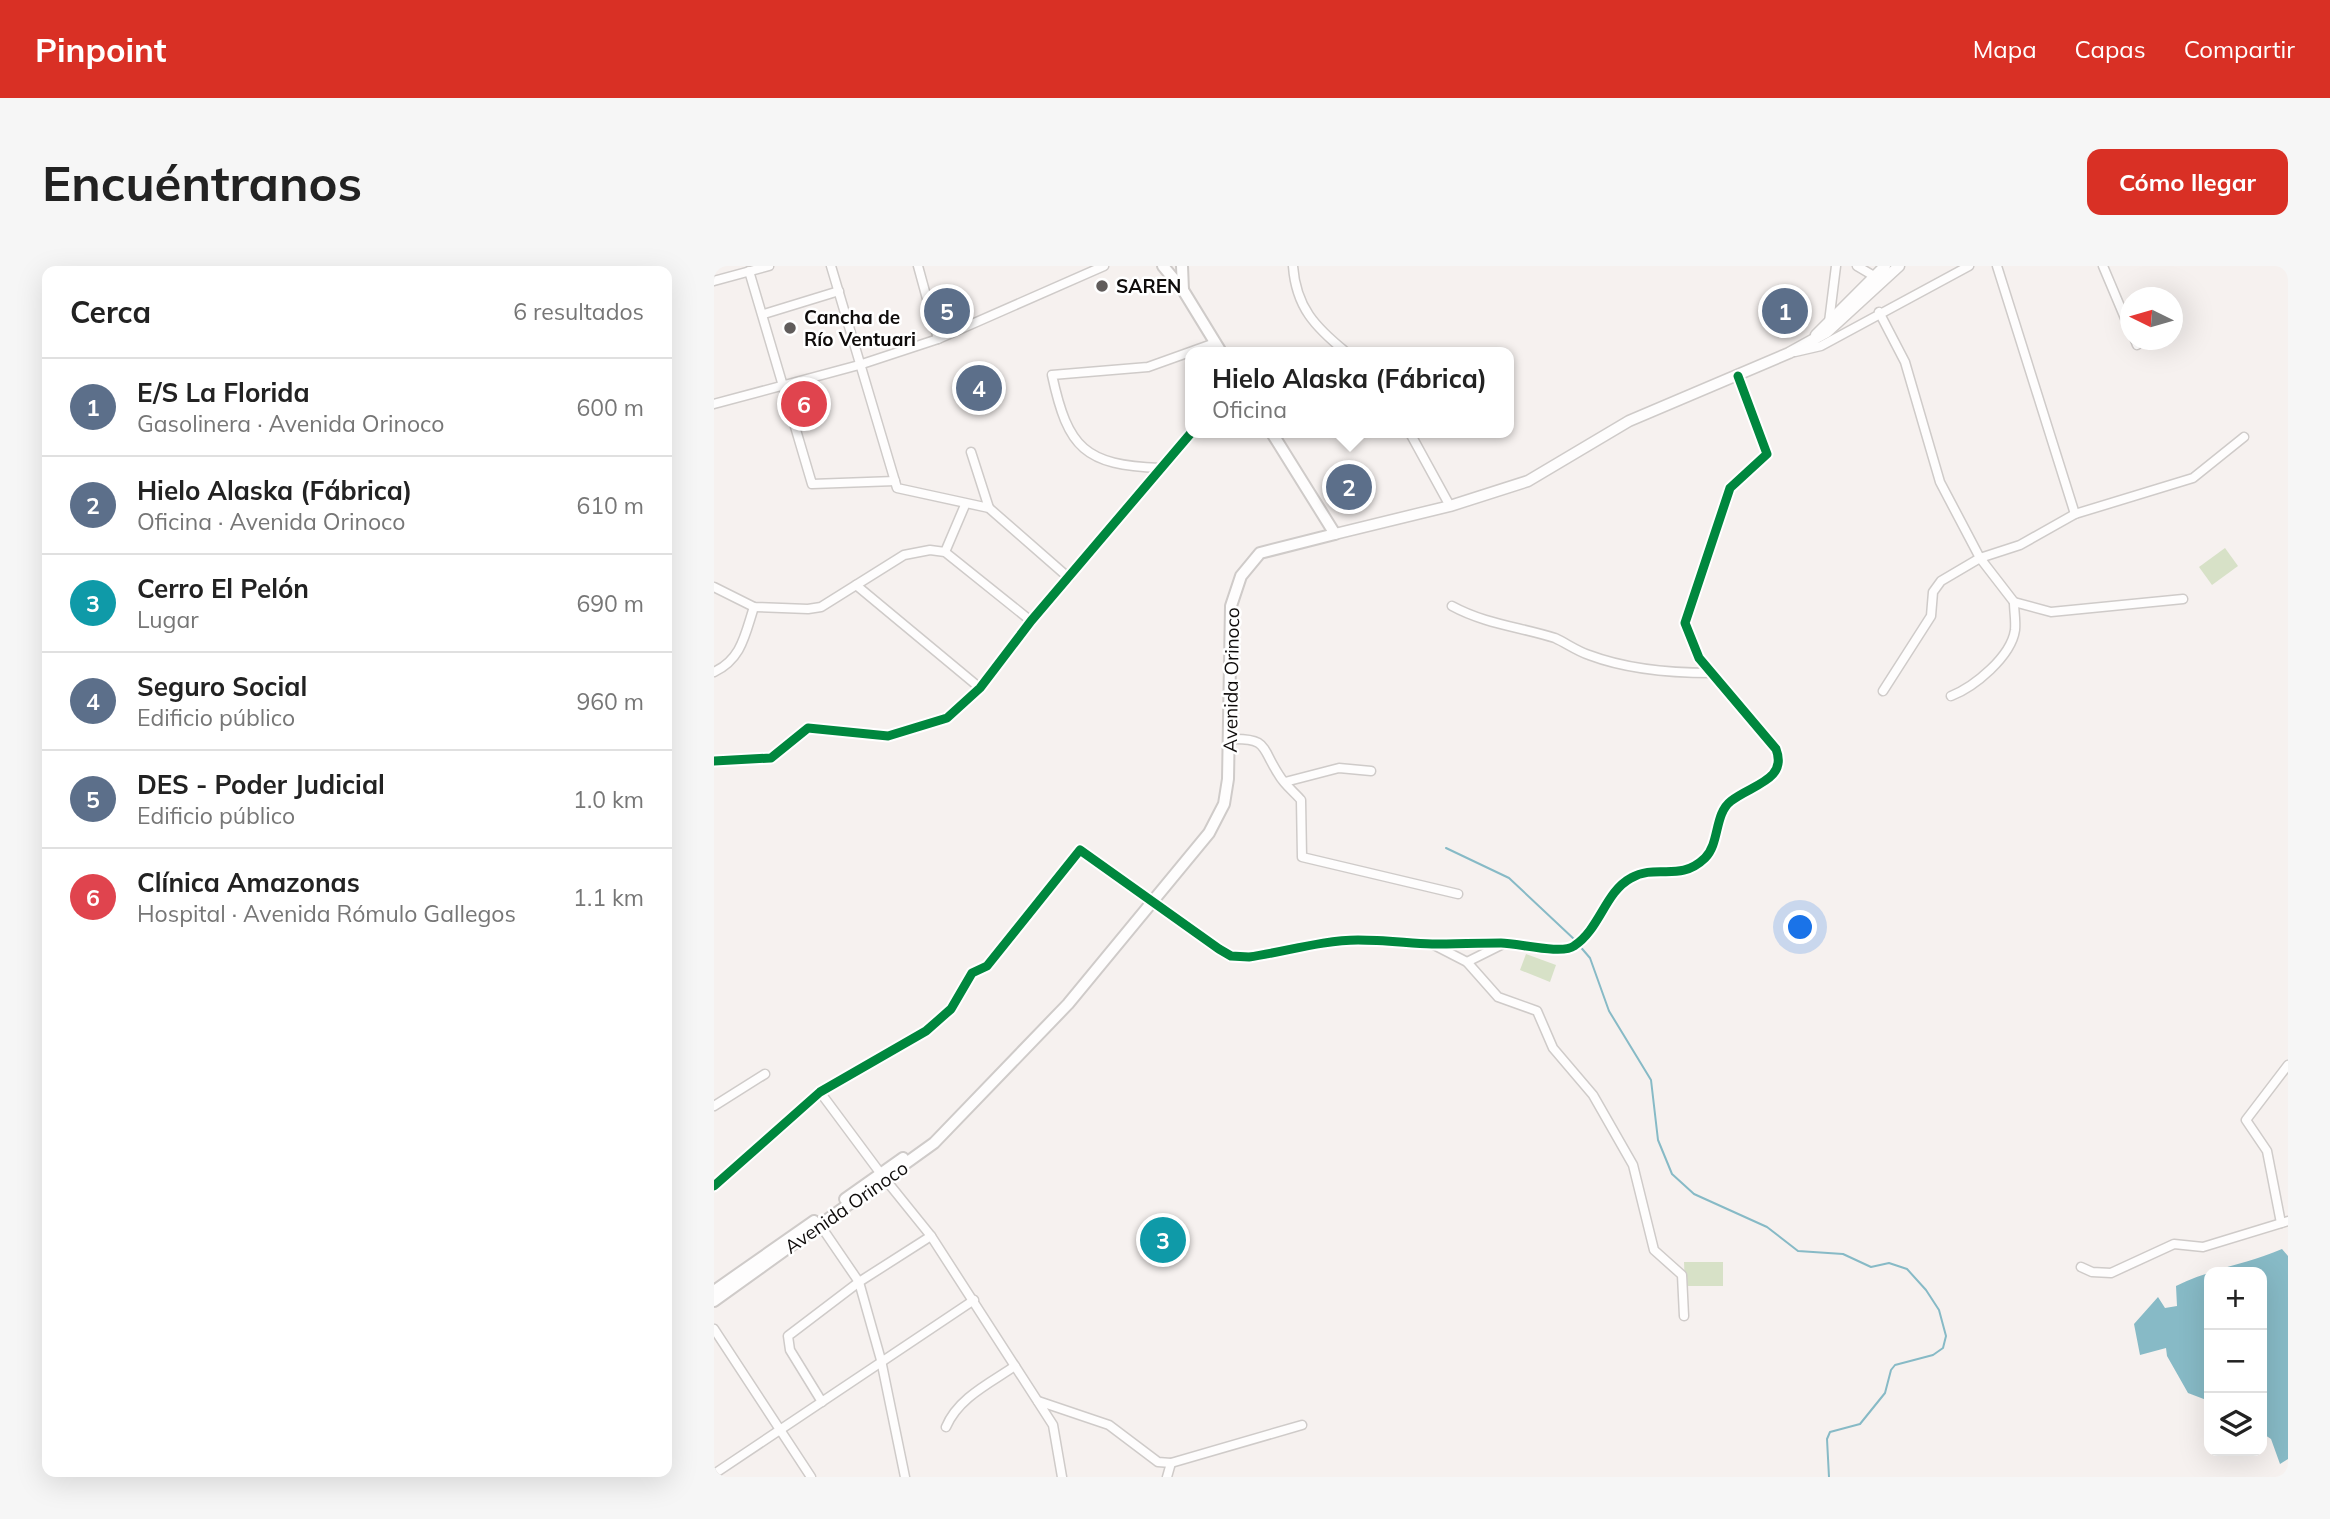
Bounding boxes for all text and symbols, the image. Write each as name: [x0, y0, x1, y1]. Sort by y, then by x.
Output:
text: Pinpoint: [35, 29, 167, 70]
text: Mapa: [1973, 34, 2037, 64]
text: Capas: [2075, 34, 2146, 64]
text: Compartir: [2184, 34, 2295, 64]
button: Cómo llegar: [2087, 149, 2288, 215]
text: Encuéntranos: [42, 152, 362, 213]
place label: SAREN: [1116, 274, 1181, 298]
marker: SAREN: [1094, 278, 1110, 294]
pin: 5: [924, 285, 970, 337]
pin: 1: [1762, 285, 1808, 337]
north arrow: [2120, 287, 2183, 350]
text: Cerca: [70, 293, 151, 331]
text: 6 resultados: [513, 297, 644, 326]
place label: Cancha de Río Ventuari: [804, 305, 916, 351]
marker: Cancha de Río Ventuari: [782, 320, 798, 336]
popup: [1185, 347, 1514, 438]
pin: 4: [956, 362, 1002, 414]
text: Hielo Alaska (Fábrica): [1212, 362, 1487, 395]
text: E/S La Florida: [137, 376, 310, 409]
pin: 6: [781, 378, 827, 430]
text: 1: [86, 393, 100, 422]
text: 600 m: [576, 393, 644, 422]
text: Oficina: [1212, 395, 1287, 424]
text: Gasolinera · Avenida Orinoco: [137, 409, 444, 438]
pin: 2: [1326, 461, 1372, 513]
text: Hielo Alaska (Fábrica): [137, 474, 412, 507]
text: 2: [86, 491, 100, 520]
text: 610 m: [576, 491, 644, 520]
text: Oficina · Avenida Orinoco: [137, 507, 405, 536]
text: Cerro El Pelón: [137, 572, 309, 605]
text: 3: [86, 589, 100, 618]
text: 690 m: [576, 589, 644, 618]
text: Lugar: [137, 605, 199, 634]
street label: Avenida Orinoco: [1218, 607, 1244, 753]
text: Seguro Social: [137, 670, 307, 703]
text: 4: [86, 687, 100, 716]
text: 960 m: [576, 687, 644, 716]
text: Edificio público: [137, 703, 295, 732]
text: DES - Poder Judicial: [137, 768, 385, 801]
text: 5: [86, 785, 100, 814]
text: 1.0 km: [573, 785, 644, 814]
text: Edificio público: [137, 801, 295, 830]
text: Clínica Amazonas: [137, 866, 360, 899]
text: 6: [86, 883, 100, 912]
text: 1.1 km: [573, 883, 644, 912]
text: Hospital · Avenida Rómulo Gallegos: [137, 899, 516, 928]
your location: [1783, 910, 1817, 944]
street label: Avenida Orinoco: [780, 1155, 912, 1259]
pin: 3: [1140, 1214, 1186, 1266]
map controls: [2204, 1267, 2267, 1456]
button: +: [2204, 1267, 2267, 1330]
button: −: [2204, 1330, 2267, 1393]
button: layers: [2204, 1393, 2267, 1456]

